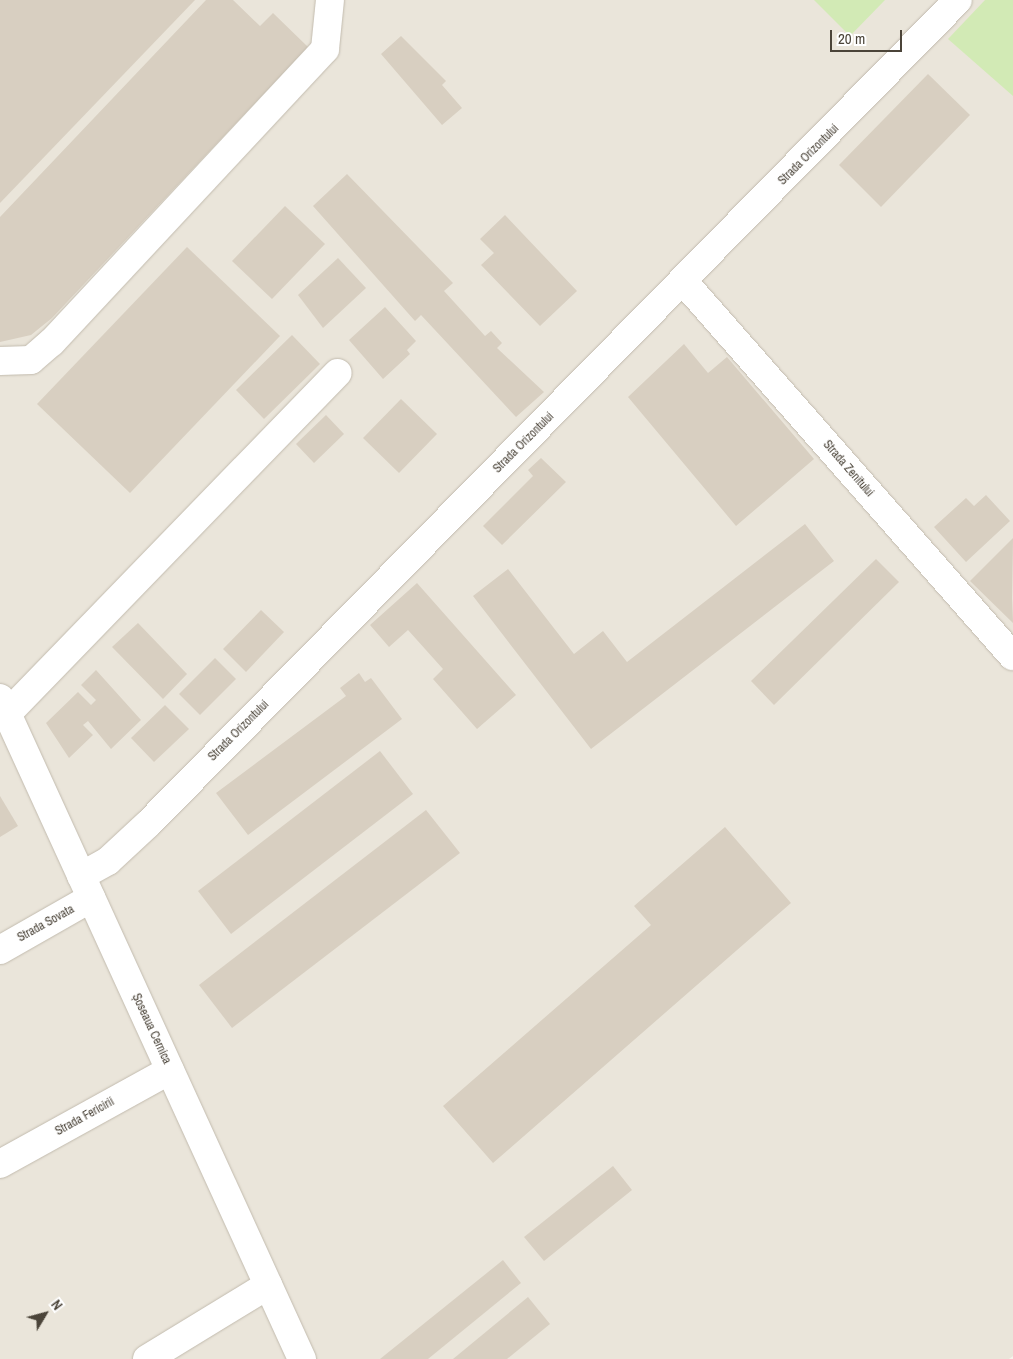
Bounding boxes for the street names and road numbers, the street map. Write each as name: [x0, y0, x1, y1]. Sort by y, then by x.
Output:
street label: Strada Orizontului: [776, 122, 842, 188]
street label: Strada Orizontului: [491, 410, 557, 476]
street label: Strada Zenitului: [820, 438, 876, 500]
street label: Strada Orizontului: [206, 698, 272, 764]
street label: Strada Sovata: [15, 903, 77, 945]
street label: Șoseaua Cernica: [128, 992, 174, 1066]
street label: Strada Fericirii: [53, 1095, 117, 1139]

